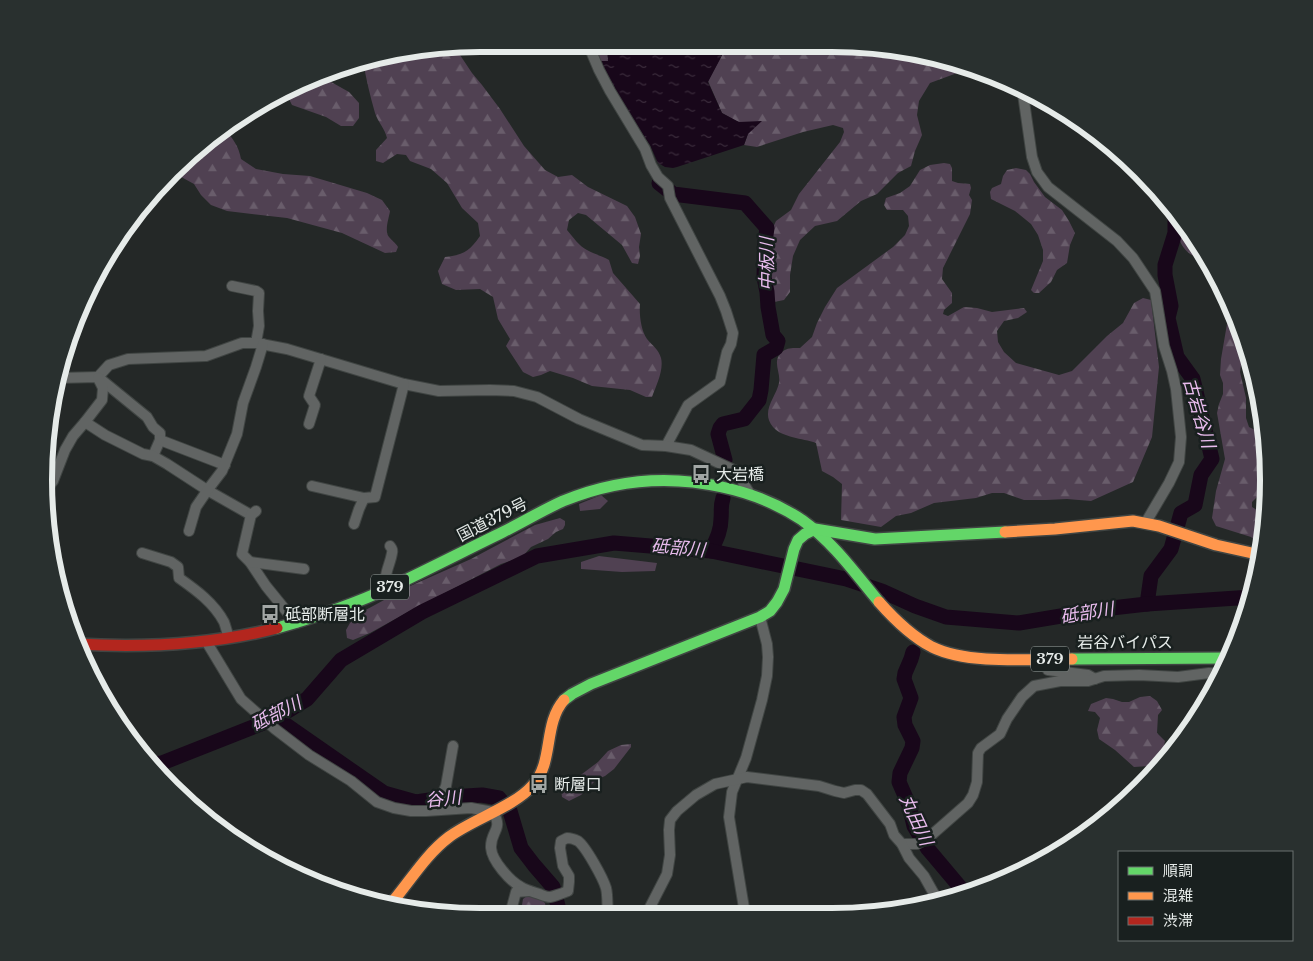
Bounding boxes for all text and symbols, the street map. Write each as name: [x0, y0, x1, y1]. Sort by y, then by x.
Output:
water label: 中板川: [756, 235, 778, 291]
water label: 古岩谷川: [1179, 375, 1220, 453]
bus stop icon: 大岩橋: [690, 463, 712, 485]
place label: 大岩橋: [716, 464, 764, 484]
street label: 国道379号: [454, 493, 530, 545]
water label: 砥部川: [650, 535, 708, 561]
road number: 379: [371, 574, 409, 600]
water label: 砥部川: [1059, 598, 1117, 628]
bus stop icon: 砥部断層北: [259, 603, 281, 625]
place label: 砥部断層北: [285, 604, 365, 624]
street label: 岩谷バイパス: [1077, 632, 1173, 652]
road number: 379: [1031, 646, 1069, 672]
water label: 砥部川: [247, 691, 307, 736]
bus stop icon: 断層口: [528, 773, 550, 795]
place label: 断層口: [554, 774, 602, 794]
water label: 谷川: [424, 786, 464, 812]
water label: 丸田川: [895, 791, 938, 851]
legend: [1118, 851, 1293, 941]
text: 順調: [1163, 861, 1193, 880]
text: 混雑: [1163, 886, 1193, 905]
text: 渋滞: [1163, 911, 1193, 930]

